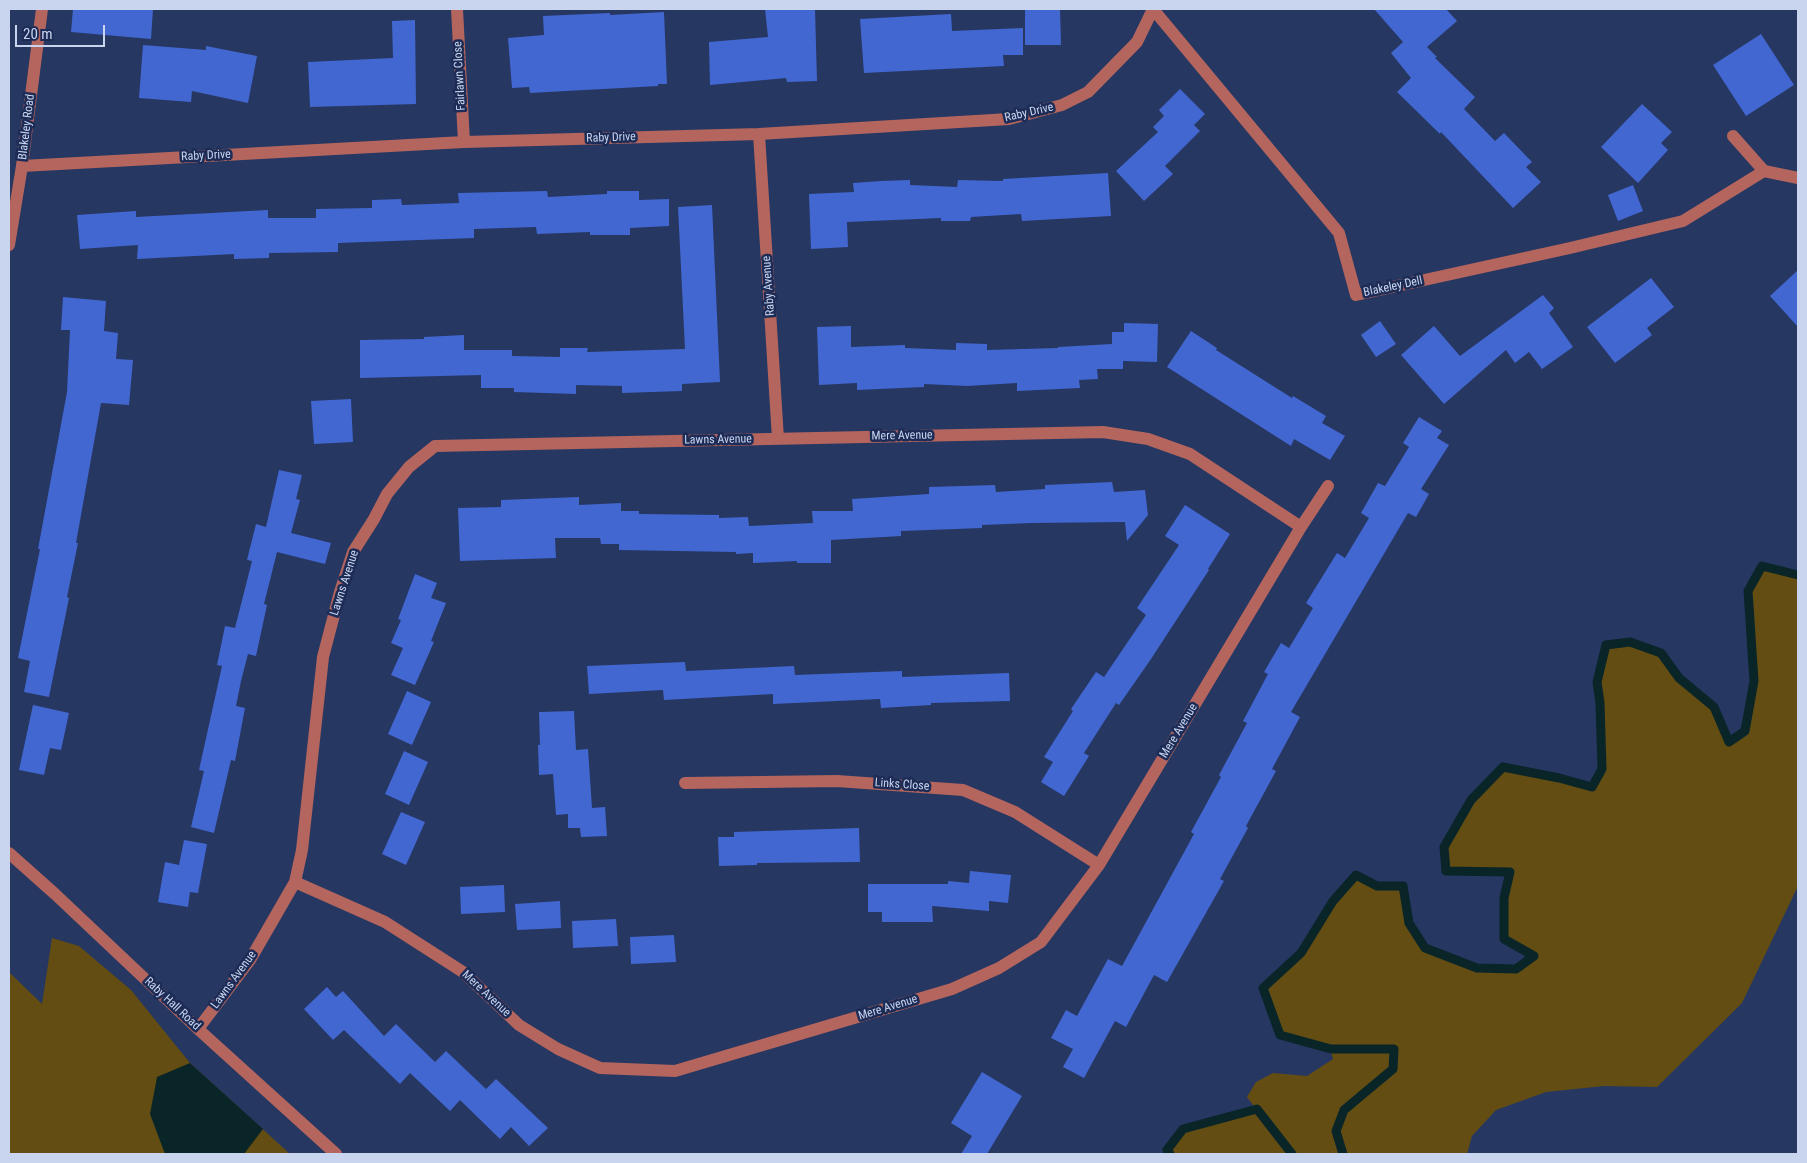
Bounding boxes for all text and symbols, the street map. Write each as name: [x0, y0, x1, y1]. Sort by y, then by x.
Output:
scale bar: [18, 15, 108, 47]
text: 20 m: [23, 25, 53, 43]
street label: Fairlawn Close: [451, 41, 469, 111]
street label: Blakeley Road: [16, 93, 38, 161]
street label: Raby Drive: [1003, 100, 1055, 126]
street label: Raby Drive: [586, 130, 636, 146]
street label: Raby Drive: [181, 148, 231, 164]
street label: Raby Avenue: [760, 255, 778, 317]
street label: Blakeley Dell: [1362, 274, 1424, 300]
street label: Mere Avenue: [871, 428, 933, 444]
street label: Lawns Avenue: [684, 432, 752, 448]
street label: Lawns Avenue: [328, 549, 362, 617]
street label: Mere Avenue: [1157, 701, 1201, 761]
street label: Links Close: [874, 776, 930, 794]
street label: Lawns Avenue: [208, 948, 260, 1012]
street label: Mere Avenue: [459, 968, 513, 1020]
street label: Raby Hall Road: [141, 974, 203, 1034]
street label: Mere Avenue: [857, 992, 919, 1024]

